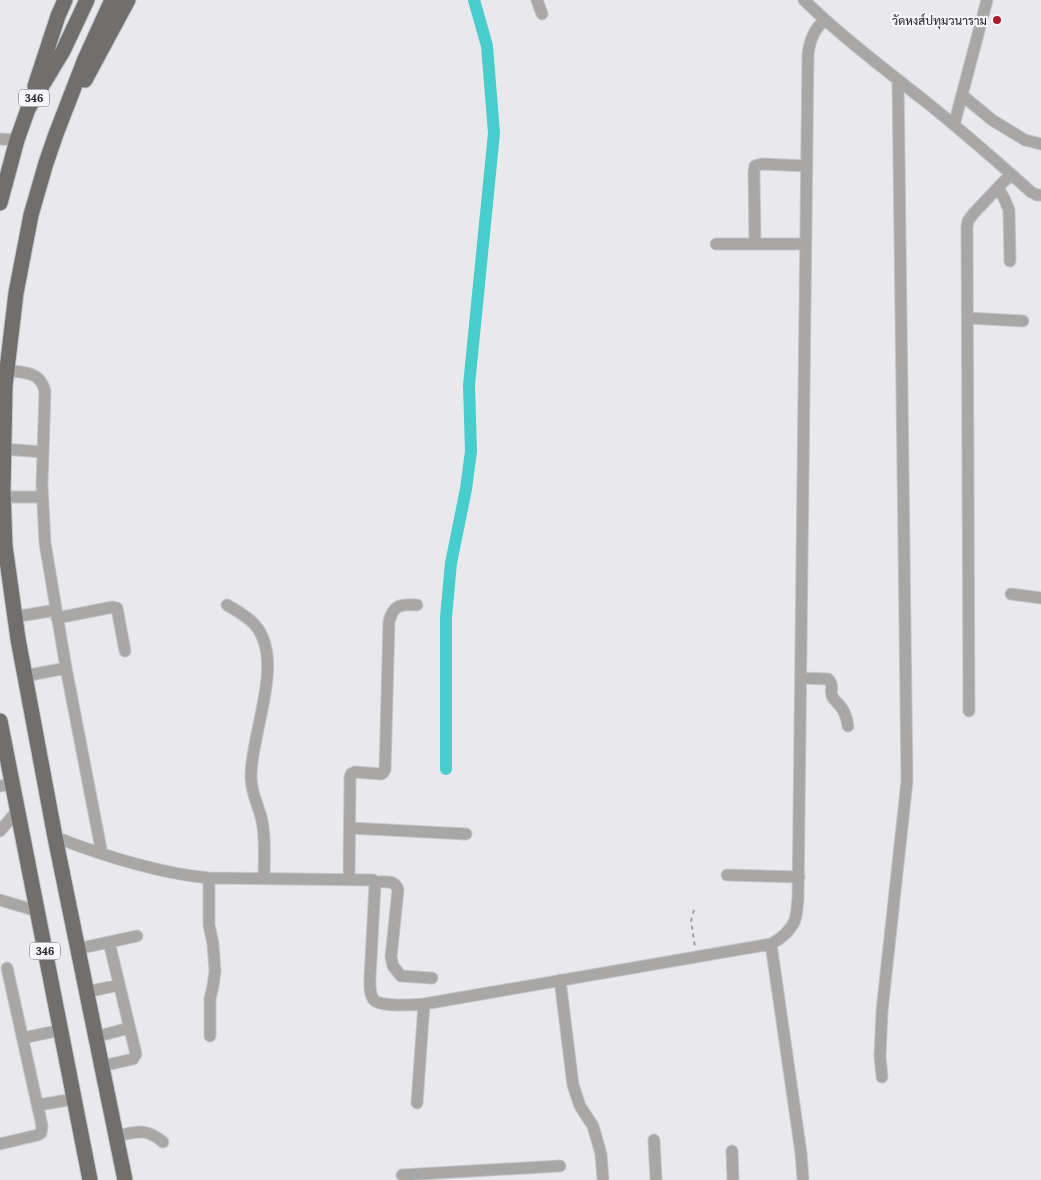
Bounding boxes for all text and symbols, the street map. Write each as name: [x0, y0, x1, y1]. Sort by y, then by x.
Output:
place label: วัดหงส์ปทุมวนาราม: [892, 13, 987, 30]
marker: วัดหงส์ปทุมวนาราม: [991, 14, 1003, 26]
road number: 346: [19, 90, 49, 106]
road number: 346: [30, 942, 60, 959]

